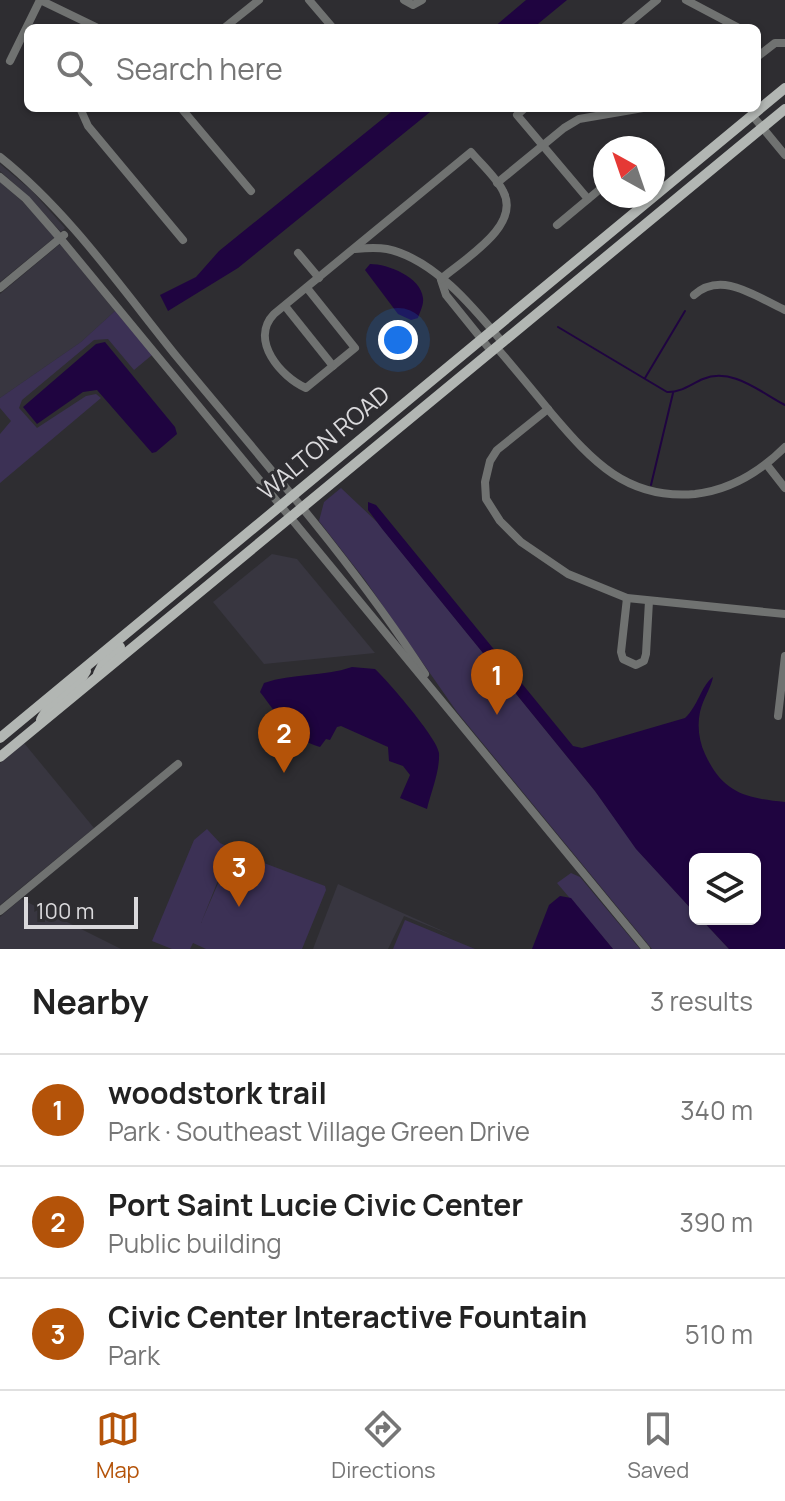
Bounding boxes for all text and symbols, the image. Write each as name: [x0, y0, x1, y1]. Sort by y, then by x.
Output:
search box: [24, 24, 761, 112]
icon: search: [52, 46, 96, 90]
text: Search here: [116, 48, 283, 89]
north arrow: [593, 136, 665, 208]
your location: [378, 320, 418, 360]
street label: WALTON ROAD: [250, 377, 396, 507]
pin: 1: [471, 649, 523, 715]
pin: 2: [258, 707, 310, 773]
pin: 3: [213, 841, 265, 907]
map controls: [689, 853, 761, 925]
button: layers: [689, 853, 761, 925]
scale bar: [24, 893, 138, 929]
text: 100 m: [36, 896, 94, 926]
text: Nearby: [32, 978, 148, 1024]
text: 3 results: [650, 983, 753, 1019]
text: woodstork trail: [108, 1072, 327, 1113]
text: 1: [52, 1092, 64, 1128]
text: 340 m: [680, 1092, 753, 1128]
text: Park · Southeast Village Green Drive: [108, 1113, 530, 1149]
text: Port Saint Lucie Civic Center: [108, 1184, 523, 1225]
text: 2: [50, 1204, 66, 1240]
text: 390 m: [679, 1204, 753, 1240]
text: Public building: [108, 1225, 282, 1261]
text: Civic Center Interactive Fountain: [108, 1296, 587, 1337]
text: 3: [50, 1316, 66, 1352]
text: 510 m: [685, 1316, 753, 1352]
text: Park: [108, 1337, 160, 1373]
tab: Map: [96, 1407, 140, 1485]
tab: Directions: [331, 1407, 436, 1485]
tab: Saved: [627, 1407, 689, 1485]

